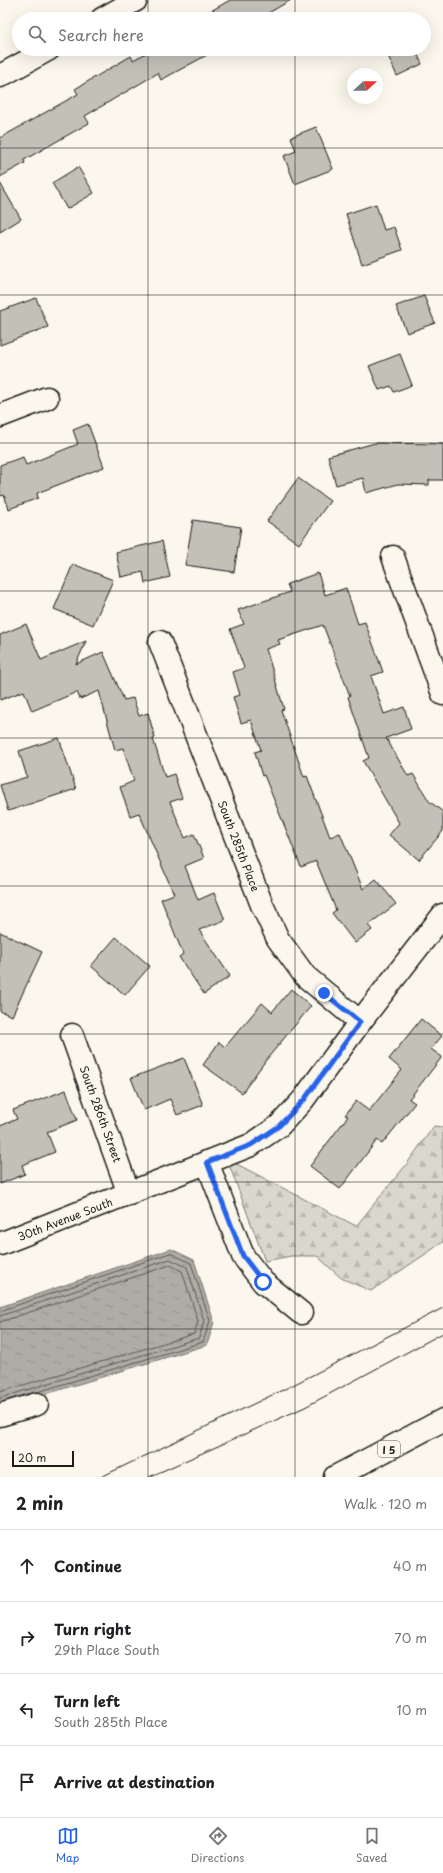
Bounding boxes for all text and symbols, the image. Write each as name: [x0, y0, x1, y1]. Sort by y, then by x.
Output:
search box: [12, 12, 431, 56]
icon: search: [26, 23, 48, 45]
text: Search here: [58, 23, 144, 46]
north arrow: [347, 68, 383, 104]
street label: South 285th Place: [214, 798, 264, 894]
route end: [315, 984, 333, 1002]
street label: South 286th Street: [76, 1063, 127, 1165]
street label: 30th Avenue South: [15, 1193, 115, 1245]
route start: [254, 1273, 272, 1291]
road number: I 5: [378, 1441, 400, 1457]
scale bar: [12, 1449, 74, 1468]
text: 20 m: [18, 1449, 46, 1466]
text: 2 min: [16, 1490, 63, 1516]
text: Walk · 120 m: [344, 1494, 427, 1513]
text: Continue: [54, 1554, 122, 1577]
icon: ahead: [16, 1555, 38, 1577]
text: 40 m: [393, 1556, 427, 1575]
text: Turn right: [54, 1617, 131, 1640]
icon: right: [16, 1627, 38, 1649]
text: 70 m: [394, 1628, 427, 1647]
text: 29th Place South: [54, 1640, 160, 1659]
text: Turn left: [54, 1689, 120, 1712]
icon: left: [16, 1699, 38, 1721]
text: 10 m: [397, 1700, 427, 1719]
text: South 285th Place: [54, 1712, 168, 1731]
text: Arrive at destination: [54, 1770, 215, 1793]
icon: arrive: [16, 1771, 38, 1793]
tab: Map: [56, 1825, 79, 1866]
tab: Directions: [191, 1825, 244, 1866]
tab: Saved: [356, 1825, 387, 1866]

